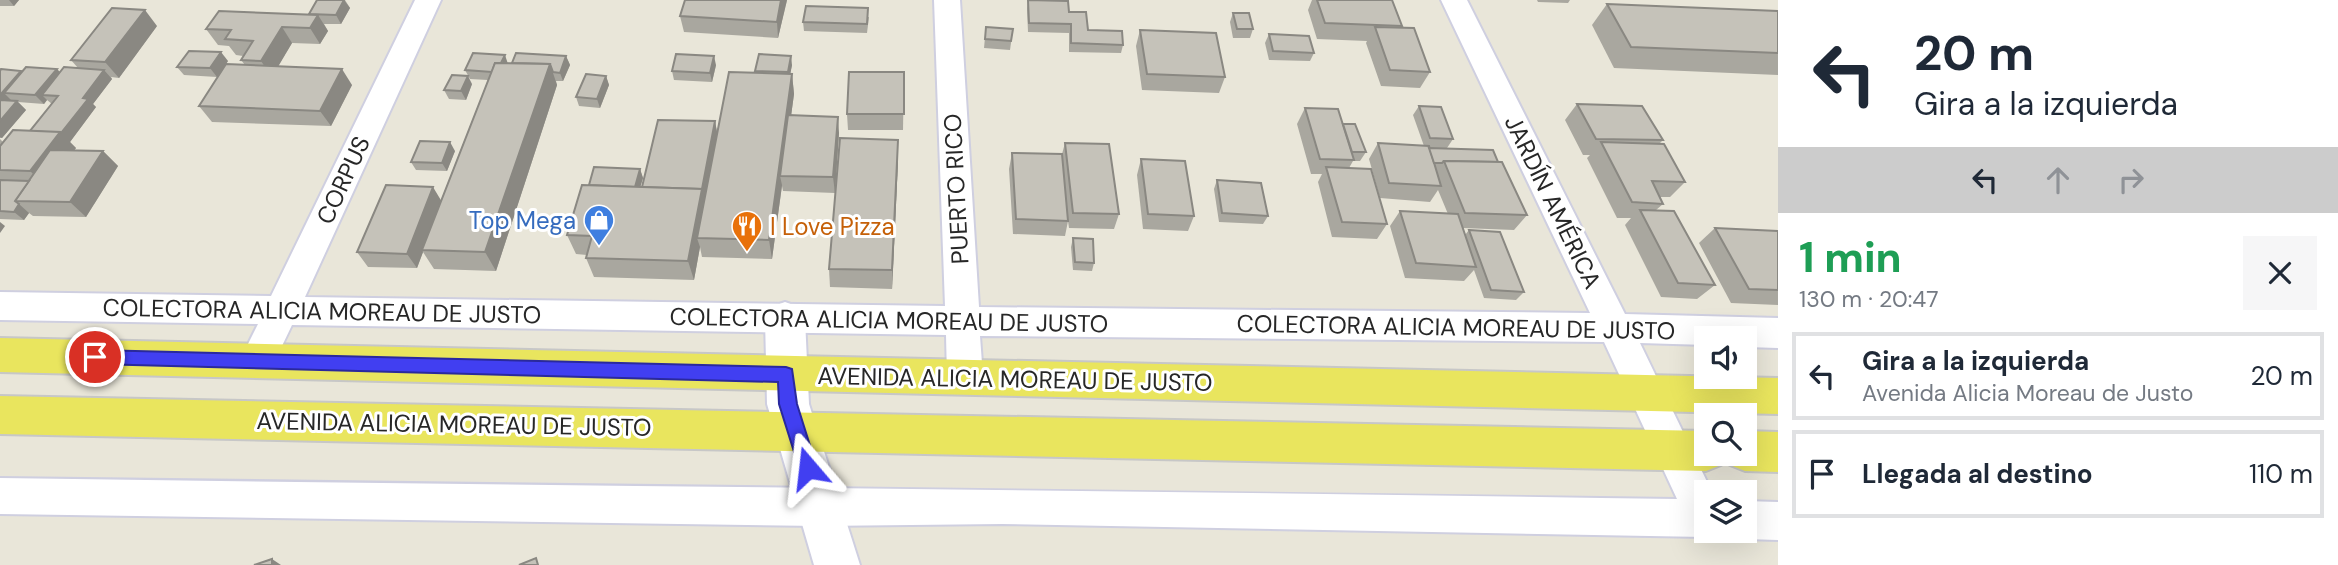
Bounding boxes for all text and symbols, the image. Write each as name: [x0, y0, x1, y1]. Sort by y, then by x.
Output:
text: 20 m: [1914, 21, 2034, 85]
icon: left: [1799, 28, 1890, 119]
text: Gira a la izquierda: [1914, 83, 2178, 125]
street label: JARDÍN AMÉRICA: [1498, 110, 1608, 294]
street label: PUERTO RICO: [937, 113, 975, 265]
street label: CORPUS: [309, 131, 377, 229]
icon: left: [1966, 161, 2004, 199]
icon: ahead: [2039, 161, 2077, 199]
icon: right: [2112, 161, 2150, 199]
shop icon: Top Mega: [582, 203, 616, 247]
place label: Top Mega: [469, 205, 576, 236]
restaurant icon: I Love Pizza: [730, 209, 764, 253]
place label: I Love Pizza: [770, 211, 895, 242]
text: 1 min: [1799, 230, 1902, 285]
button: close: [2243, 236, 2317, 310]
text: 130 m · 20:47: [1799, 284, 1939, 314]
street label: COLECTORA ALICIA MOREAU DE JUSTO: [102, 292, 542, 330]
street label: COLECTORA ALICIA MOREAU DE JUSTO: [669, 301, 1109, 339]
street label: COLECTORA ALICIA MOREAU DE JUSTO: [1236, 308, 1676, 346]
map controls: [1694, 326, 1757, 543]
button: sound: [1694, 326, 1757, 389]
pin: [65, 327, 125, 387]
icon: arrive: [76, 338, 114, 376]
text: Gira a la izquierda: [1862, 344, 2089, 378]
icon: left: [1803, 357, 1841, 395]
text: 20 m: [2250, 359, 2313, 393]
street label: AVENIDA ALICIA MOREAU DE JUSTO: [817, 360, 1213, 398]
text: Avenida Alicia Moreau de Justo: [1862, 378, 2193, 408]
button: search: [1694, 403, 1757, 466]
street label: AVENIDA ALICIA MOREAU DE JUSTO: [256, 405, 652, 443]
position arrow: [771, 431, 845, 505]
icon: arrive: [1803, 455, 1841, 493]
text: Llegada al destino: [1862, 457, 2093, 491]
text: 110 m: [2249, 457, 2313, 491]
button: layers: [1694, 480, 1757, 543]

